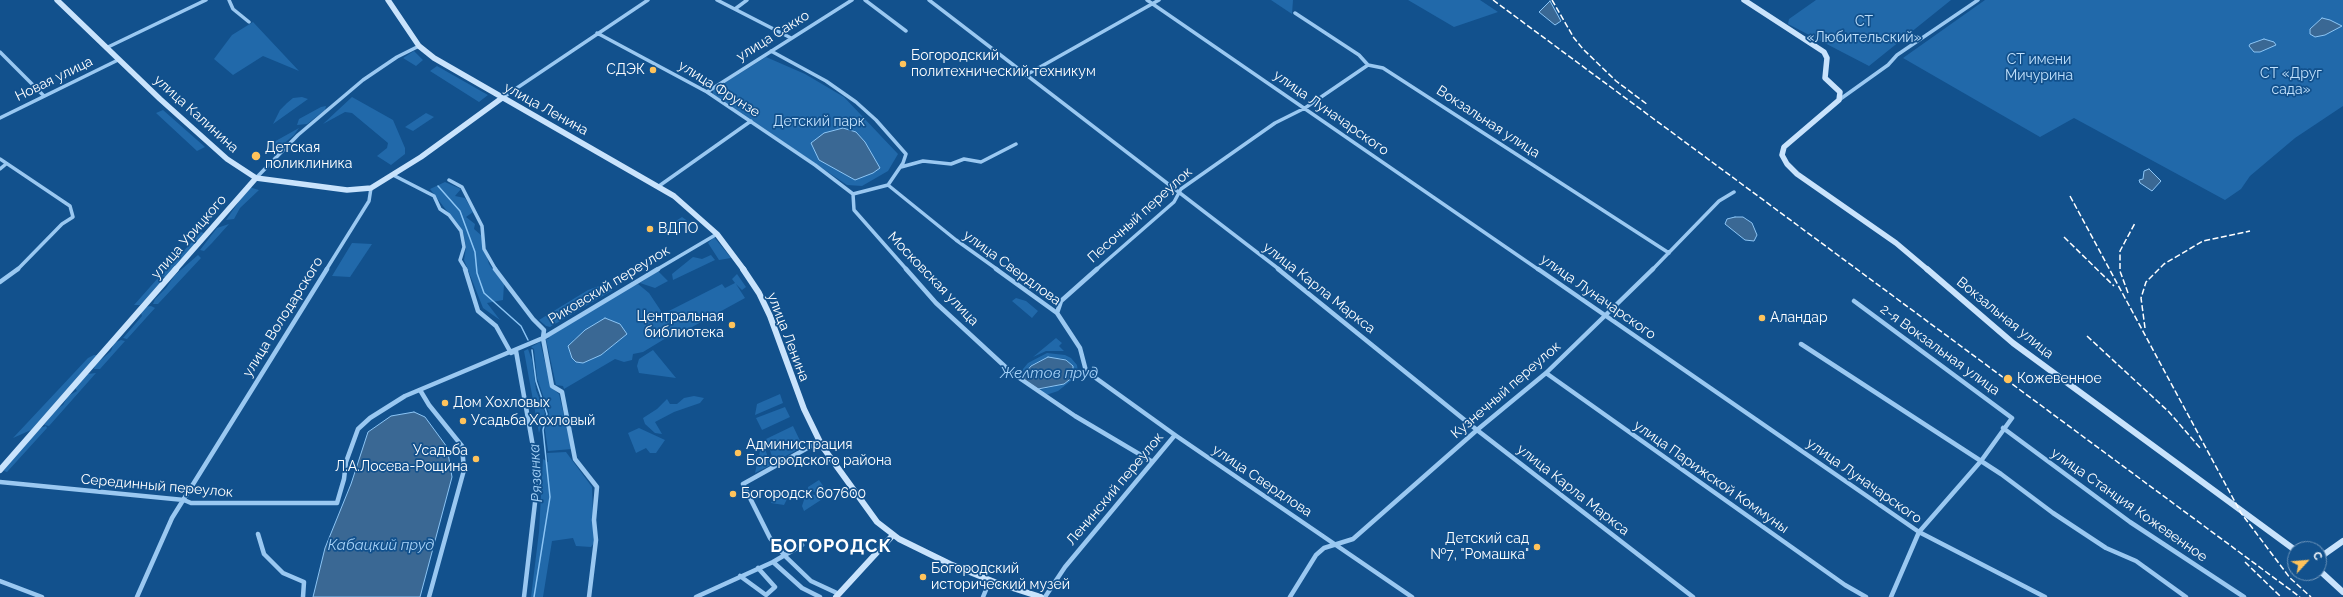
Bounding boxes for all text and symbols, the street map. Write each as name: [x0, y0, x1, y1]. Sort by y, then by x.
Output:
street label: улица Сакко: [733, 7, 813, 65]
park label: СТ «Любительский»: [1806, 14, 1922, 46]
place label: Богородский политехнический техникум: [911, 48, 1096, 80]
park label: СТ имени Мичурина: [2005, 52, 2073, 84]
street label: Новая улица: [13, 53, 95, 105]
street label: улица Фрунзе: [675, 57, 763, 121]
marker: Богородский политехнический техникум: [898, 59, 908, 69]
place label: СДЭК: [606, 62, 645, 78]
marker: СДЭК: [648, 65, 658, 75]
park label: СТ «Друг сада»: [2260, 66, 2322, 98]
street label: улица Луначарского: [1270, 67, 1392, 159]
street label: улица Калинина: [150, 72, 242, 156]
street label: улица Ленина: [501, 79, 591, 139]
street label: Вокзальная улица: [1433, 82, 1543, 162]
park label: Детский парк: [773, 114, 865, 130]
place label: Детская поликлиника: [265, 140, 352, 172]
marker: Детская поликлиника: [250, 150, 262, 162]
street label: Песочный переулок: [1084, 164, 1196, 266]
street label: улица Урицкого: [148, 191, 230, 283]
place label: ВДПО: [658, 221, 698, 237]
marker: ВДПО: [645, 224, 655, 234]
street label: улица Свердлова: [960, 227, 1064, 309]
street label: Московская улица: [884, 229, 982, 329]
street label: улица Карла Маркса: [1259, 239, 1379, 337]
street label: Риковский переулок: [545, 242, 673, 328]
street label: улица Луначарского: [1537, 251, 1659, 343]
street label: улица Володарского: [239, 254, 327, 380]
street label: Вокзальная улица: [1953, 274, 2057, 362]
street label: улица Ленина: [763, 290, 813, 384]
street label: 2-я Вокзальная улица: [1877, 301, 2003, 399]
place label: Центральная библиотека: [637, 309, 724, 342]
place label: Аландар: [1770, 310, 1828, 326]
marker: Аландар: [1757, 313, 1767, 323]
marker: Центральная библиотека: [727, 320, 737, 330]
street label: Кузнечный переулок: [1448, 338, 1564, 442]
water label: Желтов пруд: [1000, 364, 1098, 382]
place label: Кожевенное: [2017, 371, 2102, 387]
marker: Кожевенное: [2002, 373, 2014, 385]
place label: Дом Хохловых: [453, 395, 550, 411]
marker: Дом Хохловых: [440, 398, 450, 408]
place label: Усадьба Хохловый: [471, 413, 595, 429]
marker: Усадьба Хохловый: [458, 416, 468, 426]
street label: улица Парижской Коммуны: [1630, 417, 1792, 537]
street label: Ленинский переулок: [1063, 429, 1167, 549]
street label: улица Луначарского: [1803, 435, 1925, 527]
place label: Администрация Богородского района: [746, 437, 892, 470]
street label: улица Свердлова: [1209, 441, 1315, 521]
street label: улица Карла Маркса: [1513, 441, 1633, 539]
place label: Усадьба Л.А.Лосева-Рощина: [335, 443, 468, 476]
water label: Рязанка: [525, 443, 547, 503]
street label: улица Станция Кожевенное: [2048, 444, 2210, 566]
marker: Администрация Богородского района: [733, 448, 743, 458]
marker: Усадьба Л.А.Лосева-Рощина: [471, 454, 481, 464]
street label: Серединный переулок: [80, 471, 234, 501]
place label: Богородск 607600: [741, 486, 866, 502]
marker: Богородск 607600: [728, 489, 738, 499]
place label: Детский сад №7, "Ромашка": [1430, 531, 1529, 564]
water label: Кабацкий пруд: [328, 536, 434, 554]
district label: БОГОРОДСК: [770, 536, 892, 558]
north arrow: [2287, 541, 2327, 581]
marker: Детский сад №7, "Ромашка": [1532, 542, 1542, 552]
text: С: [2310, 550, 2325, 562]
place label: Богородский исторический музей: [931, 561, 1070, 594]
marker: Богородский исторический музей: [918, 572, 928, 582]

